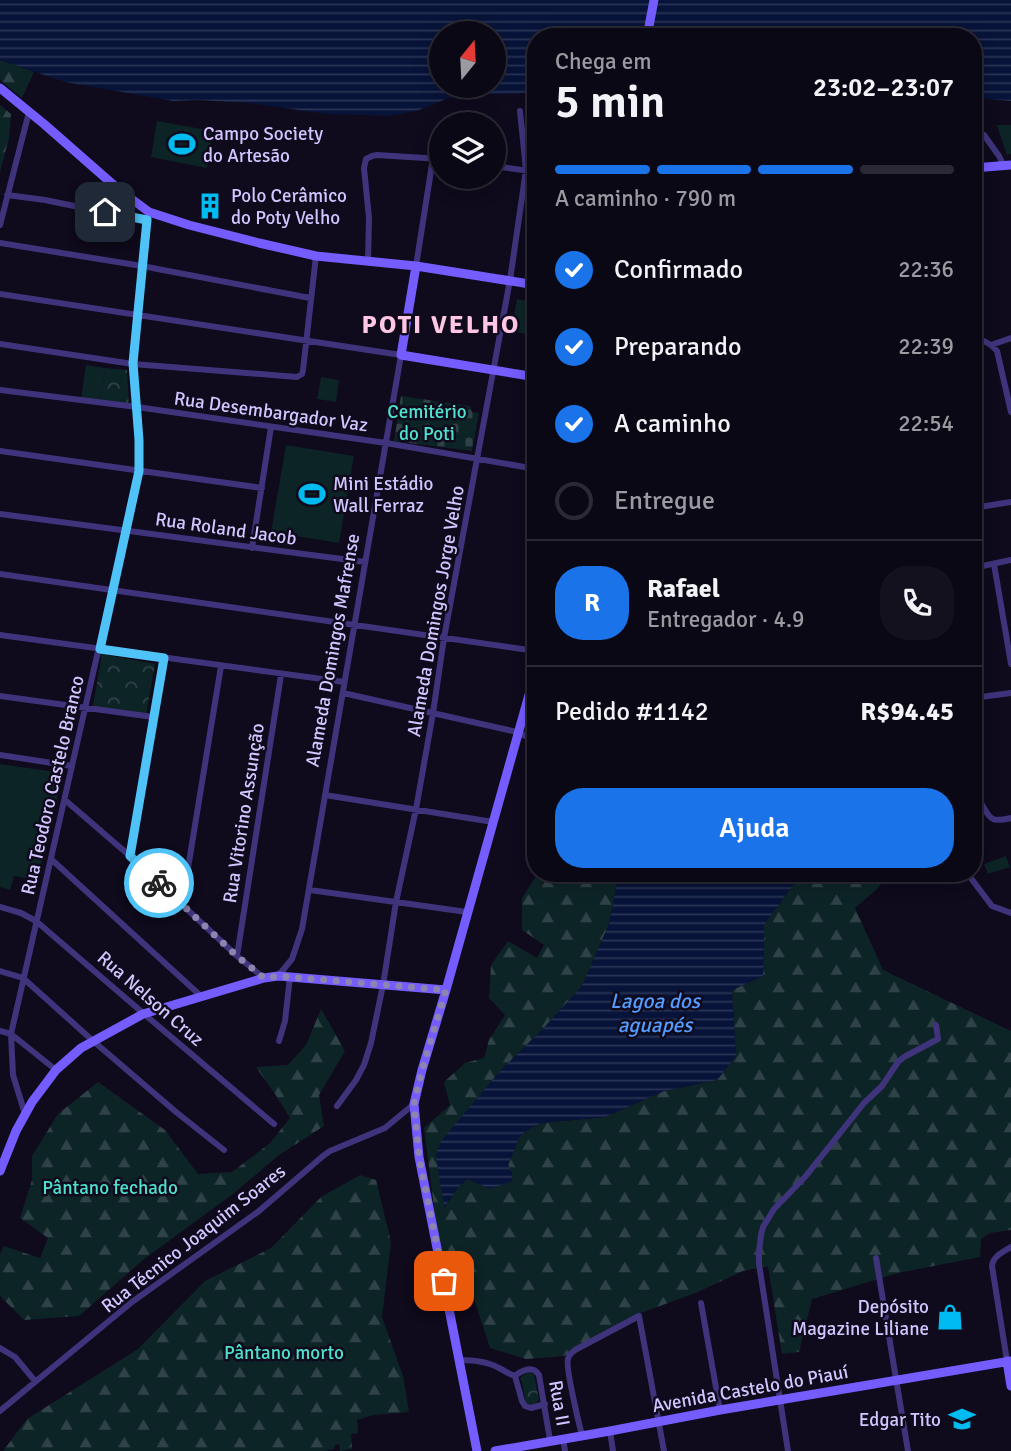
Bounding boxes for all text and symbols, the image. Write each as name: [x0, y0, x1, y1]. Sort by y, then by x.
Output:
north arrow: [429, 21, 506, 98]
map controls: [429, 21, 506, 189]
text: Chega em: [555, 47, 652, 76]
text: 23:02–23:07: [813, 72, 954, 104]
text: 5 min: [555, 74, 665, 130]
button: layers: [429, 112, 506, 189]
place label: Campo Society do Artesão: [203, 122, 323, 168]
sports icon: Campo Society do Artesão: [167, 129, 197, 159]
pin: [75, 182, 135, 242]
place label: Polo Cerâmico do Poty Velho: [231, 184, 347, 230]
text: A caminho · 790 m: [555, 184, 736, 213]
building icon: Polo Cerâmico do Poty Velho: [195, 191, 225, 221]
icon: home: [86, 193, 124, 231]
icon: check: [555, 251, 593, 289]
text: Confirmado: [614, 254, 743, 286]
text: 22:36: [898, 255, 954, 284]
district label: POTI VELHO: [362, 309, 520, 341]
icon: check: [555, 328, 593, 366]
text: Preparando: [614, 331, 741, 363]
text: 22:39: [898, 332, 954, 361]
street label: Rua Desembargador Vaz: [172, 387, 369, 437]
park label: Cemitério do Poti: [387, 400, 467, 446]
icon: check: [555, 405, 593, 443]
text: A caminho: [614, 408, 731, 440]
text: 22:54: [898, 409, 954, 438]
place label: Mini Estádio Wall Ferraz: [333, 472, 434, 518]
sports icon: Mini Estádio Wall Ferraz: [297, 479, 327, 509]
street label: Alameda Domingos Jorge Velho: [402, 484, 470, 739]
text: Entregue: [614, 485, 715, 517]
street label: Rua Roland Jacob: [154, 507, 298, 551]
street label: Alameda Domingos Mafrense: [301, 532, 365, 769]
button: phone: [880, 566, 954, 640]
text: Rafael: [647, 573, 720, 605]
text: R: [584, 587, 600, 619]
text: Entregador · 4.9: [647, 605, 805, 634]
street label: Rua Teodoro Castelo Branco: [16, 673, 90, 897]
text: Pedido #1142: [555, 696, 709, 728]
text: R$94.45: [860, 696, 954, 728]
street label: Rua Vitorino Assunção: [218, 721, 270, 905]
button: Ajuda: [555, 788, 954, 868]
courier: [124, 848, 194, 918]
icon: bike: [140, 864, 178, 902]
street label: Rua Nelson Cruz: [92, 946, 209, 1052]
water label: Lagoa dos aguapés: [610, 988, 702, 1038]
street label: Rua Técnico Joaquim Soares: [97, 1159, 291, 1318]
park label: Pântano fechado: [42, 1176, 178, 1200]
pin: [414, 1251, 474, 1311]
icon: bag: [425, 1262, 463, 1300]
place label: Depósito Magazine Liliane: [792, 1295, 929, 1341]
shop icon: Depósito Magazine Liliane: [935, 1302, 965, 1332]
park label: Pântano morto: [224, 1341, 344, 1365]
street label: Avenida Castelo do Piauí: [650, 1360, 851, 1418]
street label: Rua II: [543, 1378, 575, 1428]
school or university icon: Edgar Tito: [947, 1404, 977, 1434]
place label: Edgar Tito: [859, 1408, 941, 1432]

